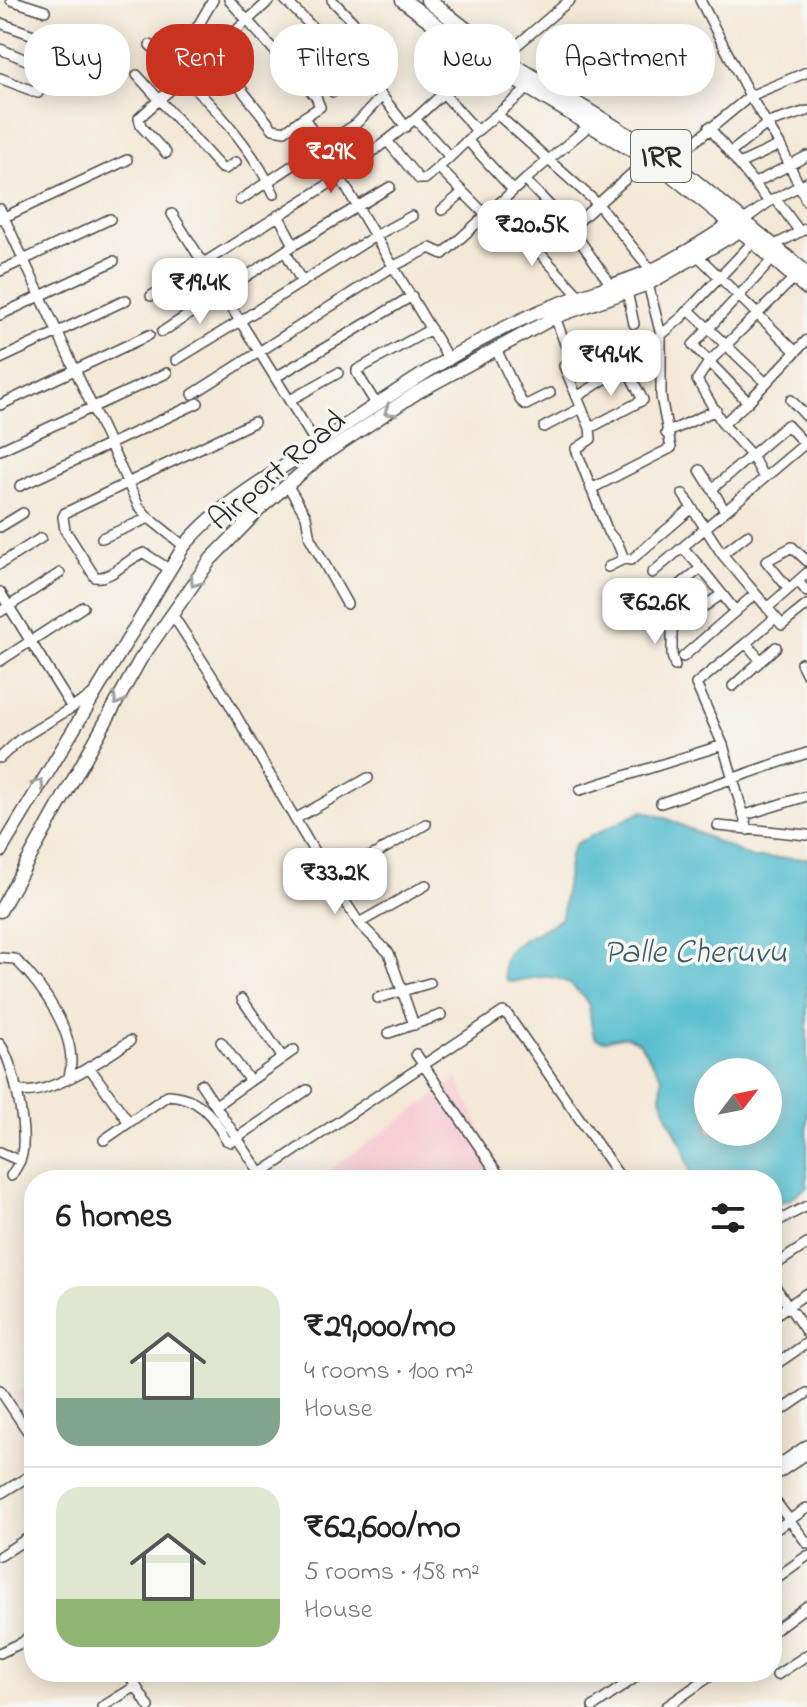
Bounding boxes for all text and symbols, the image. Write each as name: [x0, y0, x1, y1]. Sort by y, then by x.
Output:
chip: Buy: [24, 24, 130, 96]
chip: Rent: [146, 24, 254, 96]
chip: Filters: [270, 24, 398, 96]
chip: New: [414, 24, 520, 96]
chip: Apartment: [536, 24, 715, 96]
pin: ₹29K: [284, 127, 378, 195]
road number: IRR: [631, 130, 691, 182]
text: ₹29K: [307, 134, 355, 172]
pin: ₹20.5K: [467, 200, 597, 268]
text: ₹20.5K: [496, 207, 568, 245]
pin: ₹19.4K: [135, 258, 265, 326]
text: ₹19.4K: [170, 265, 230, 303]
pin: ₹49.4K: [546, 330, 676, 398]
text: ₹49.4K: [580, 337, 642, 375]
street label: Airport Road: [199, 400, 358, 544]
one-way arrow: [384, 402, 398, 417]
one-way arrow: [190, 573, 205, 587]
pin: ₹62.6K: [590, 578, 720, 646]
text: ₹62.6K: [620, 585, 690, 623]
one-way arrow: [112, 691, 128, 705]
one-way arrow: [29, 778, 45, 793]
pin: ₹33.2K: [270, 848, 400, 916]
text: ₹33.2K: [301, 855, 369, 893]
water label: Palle Cheruvu: [603, 929, 787, 979]
north arrow: [694, 1058, 782, 1146]
map controls: [694, 1058, 782, 1146]
text: 6 homes: [56, 1193, 172, 1243]
icon: filters: [706, 1196, 750, 1240]
text: ₹29,000/mo: [304, 1303, 456, 1353]
icon: home: [120, 1318, 216, 1414]
text: 4 rooms · 100 m²: [304, 1353, 473, 1391]
text: House: [304, 1391, 372, 1429]
text: ₹62,600/mo: [304, 1504, 461, 1554]
icon: home: [120, 1519, 216, 1615]
text: 5 rooms · 158 m²: [304, 1554, 480, 1592]
text: House: [304, 1592, 372, 1630]

